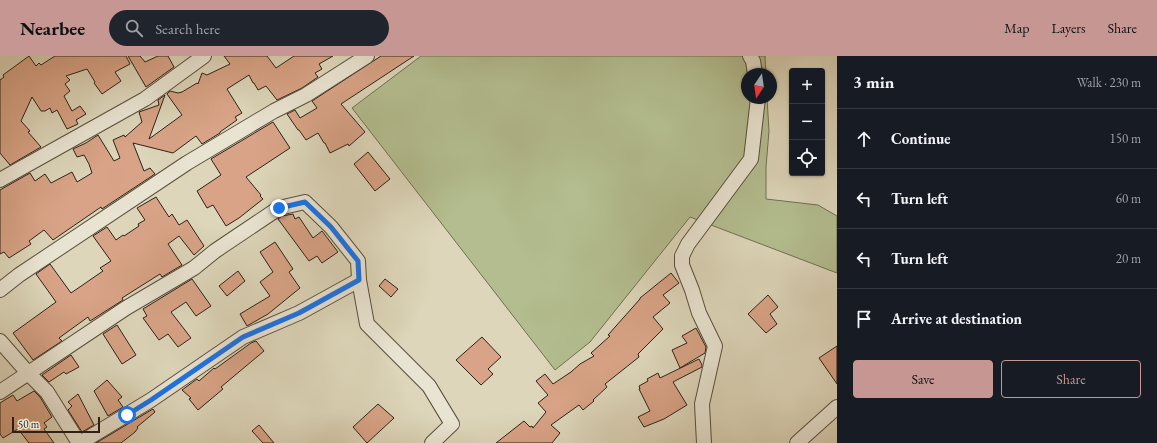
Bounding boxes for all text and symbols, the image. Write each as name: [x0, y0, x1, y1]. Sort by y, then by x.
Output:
search box: [109, 10, 389, 46]
text: Nearbee: [20, 16, 85, 41]
icon: search: [123, 17, 145, 39]
text: Search here: [155, 19, 220, 38]
text: Map: [1004, 19, 1029, 37]
text: Layers: [1051, 19, 1086, 37]
text: Share: [1108, 19, 1137, 37]
north arrow: [741, 68, 777, 104]
map controls: [789, 68, 825, 176]
button: +: [789, 68, 825, 104]
text: 3 min: [853, 71, 894, 93]
text: Walk · 230 m: [1077, 74, 1141, 91]
button: −: [789, 104, 825, 140]
icon: ahead: [853, 128, 875, 150]
text: Continue: [891, 129, 951, 148]
text: 150 m: [1110, 130, 1141, 147]
button: locate: [789, 140, 825, 176]
icon: left: [853, 188, 875, 210]
text: Turn left: [891, 189, 948, 208]
text: 60 m: [1116, 190, 1141, 207]
route end: [270, 199, 288, 217]
icon: left: [853, 248, 875, 270]
text: Turn left: [891, 249, 948, 268]
text: 20 m: [1116, 250, 1141, 267]
icon: arrive: [853, 308, 875, 330]
text: Arrive at destination: [891, 309, 1022, 328]
button: Save: [853, 360, 993, 398]
button: Share: [1001, 360, 1141, 398]
route start: [118, 406, 136, 424]
scale bar: [12, 415, 100, 434]
text: 50 m: [18, 417, 39, 431]

